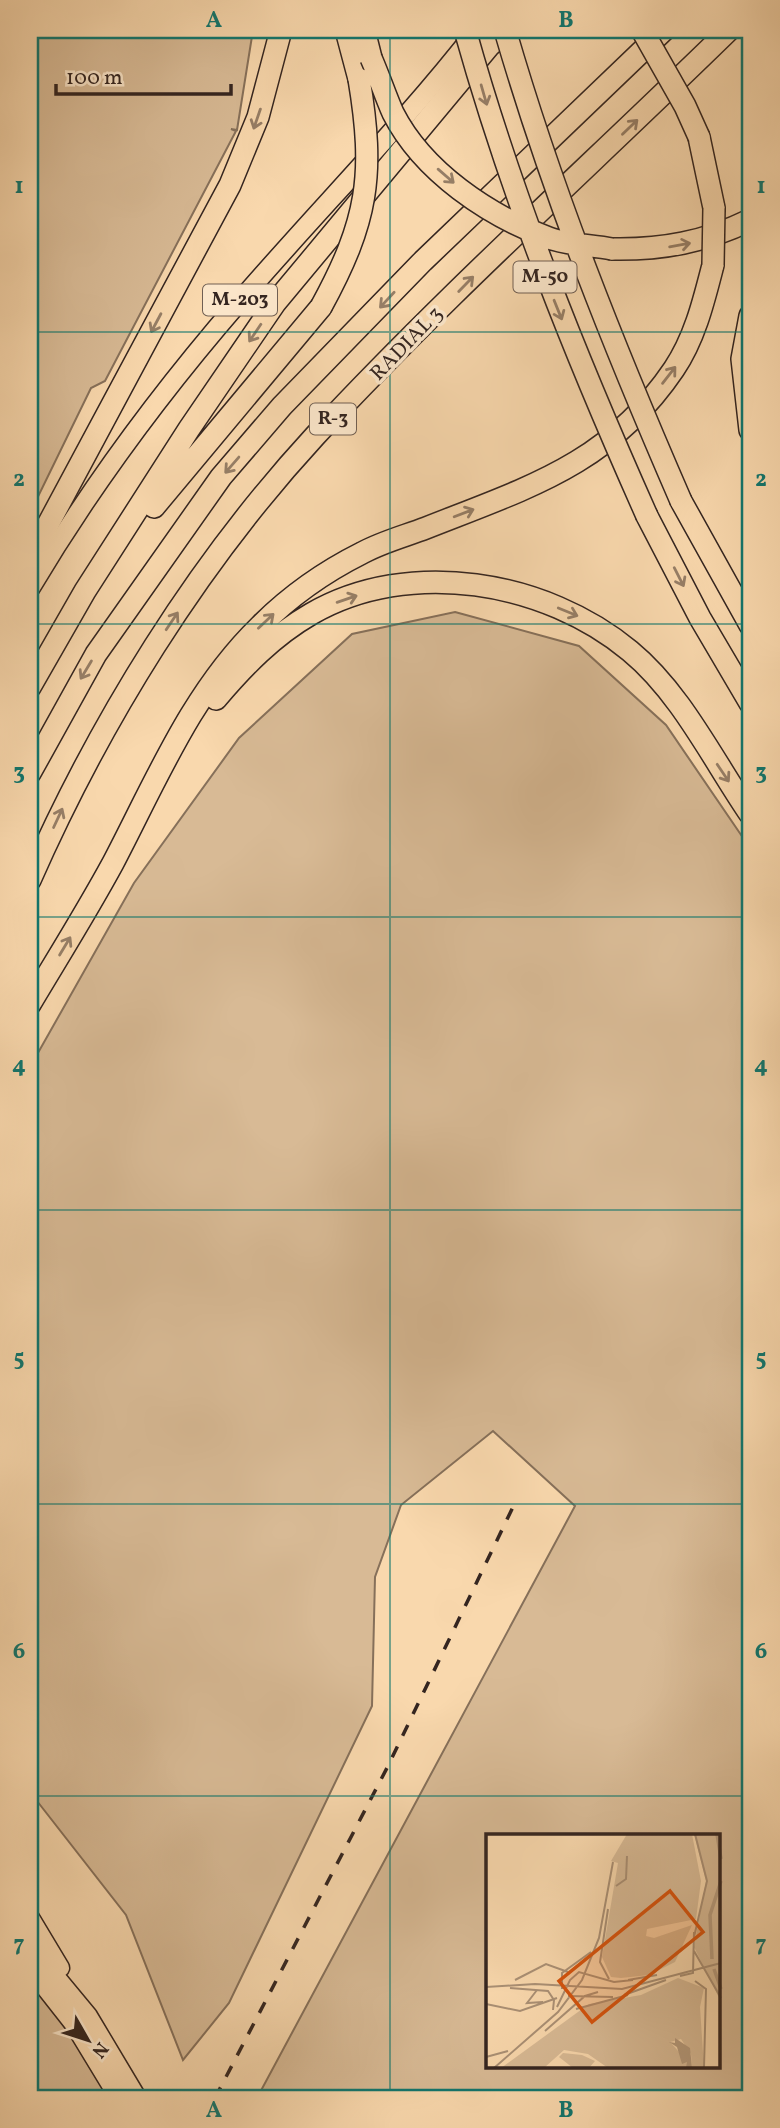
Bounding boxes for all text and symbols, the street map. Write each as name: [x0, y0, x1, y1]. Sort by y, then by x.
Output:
text: A: [206, 5, 222, 37]
text: B: [558, 5, 574, 37]
scale bar: [56, 52, 231, 96]
text: 100 m: [66, 64, 123, 93]
one-way arrow: [478, 84, 491, 106]
one-way arrow: [250, 108, 262, 130]
one-way arrow: [621, 118, 638, 135]
one-way arrow: [437, 168, 455, 184]
text: 1: [14, 171, 24, 203]
text: 1: [756, 171, 766, 203]
one-way arrow: [668, 238, 691, 251]
road number: M-50: [514, 262, 576, 292]
one-way arrow: [457, 276, 474, 293]
road number: M-203: [203, 284, 277, 316]
one-way arrow: [379, 291, 396, 308]
one-way arrow: [553, 299, 566, 320]
street label: RADIAL 3: [364, 300, 450, 388]
one-way arrow: [148, 312, 162, 332]
one-way arrow: [247, 323, 262, 342]
one-way arrow: [661, 367, 676, 385]
road number: R-3: [310, 404, 356, 434]
one-way arrow: [224, 456, 240, 474]
text: 2: [13, 464, 25, 496]
text: 2: [755, 464, 767, 496]
one-way arrow: [452, 506, 474, 519]
one-way arrow: [672, 566, 686, 587]
one-way arrow: [336, 592, 358, 604]
one-way arrow: [557, 607, 579, 620]
one-way arrow: [165, 612, 179, 631]
one-way arrow: [257, 612, 274, 629]
one-way arrow: [79, 660, 93, 680]
text: 3: [13, 757, 25, 789]
text: 3: [755, 757, 767, 789]
one-way arrow: [716, 763, 730, 783]
one-way arrow: [51, 808, 65, 829]
one-way arrow: [58, 936, 72, 956]
text: 4: [12, 1050, 26, 1082]
text: 4: [754, 1050, 768, 1082]
text: 5: [13, 1343, 25, 1375]
text: 5: [755, 1343, 767, 1375]
text: 6: [13, 1636, 25, 1668]
text: 6: [755, 1636, 767, 1668]
inset map: [486, 1834, 720, 2068]
text: 7: [14, 1929, 25, 1961]
text: 7: [756, 1929, 767, 1961]
north arrow: [52, 2006, 122, 2076]
text: N: [85, 2036, 114, 2063]
text: A: [206, 2095, 222, 2127]
text: B: [558, 2095, 574, 2127]

